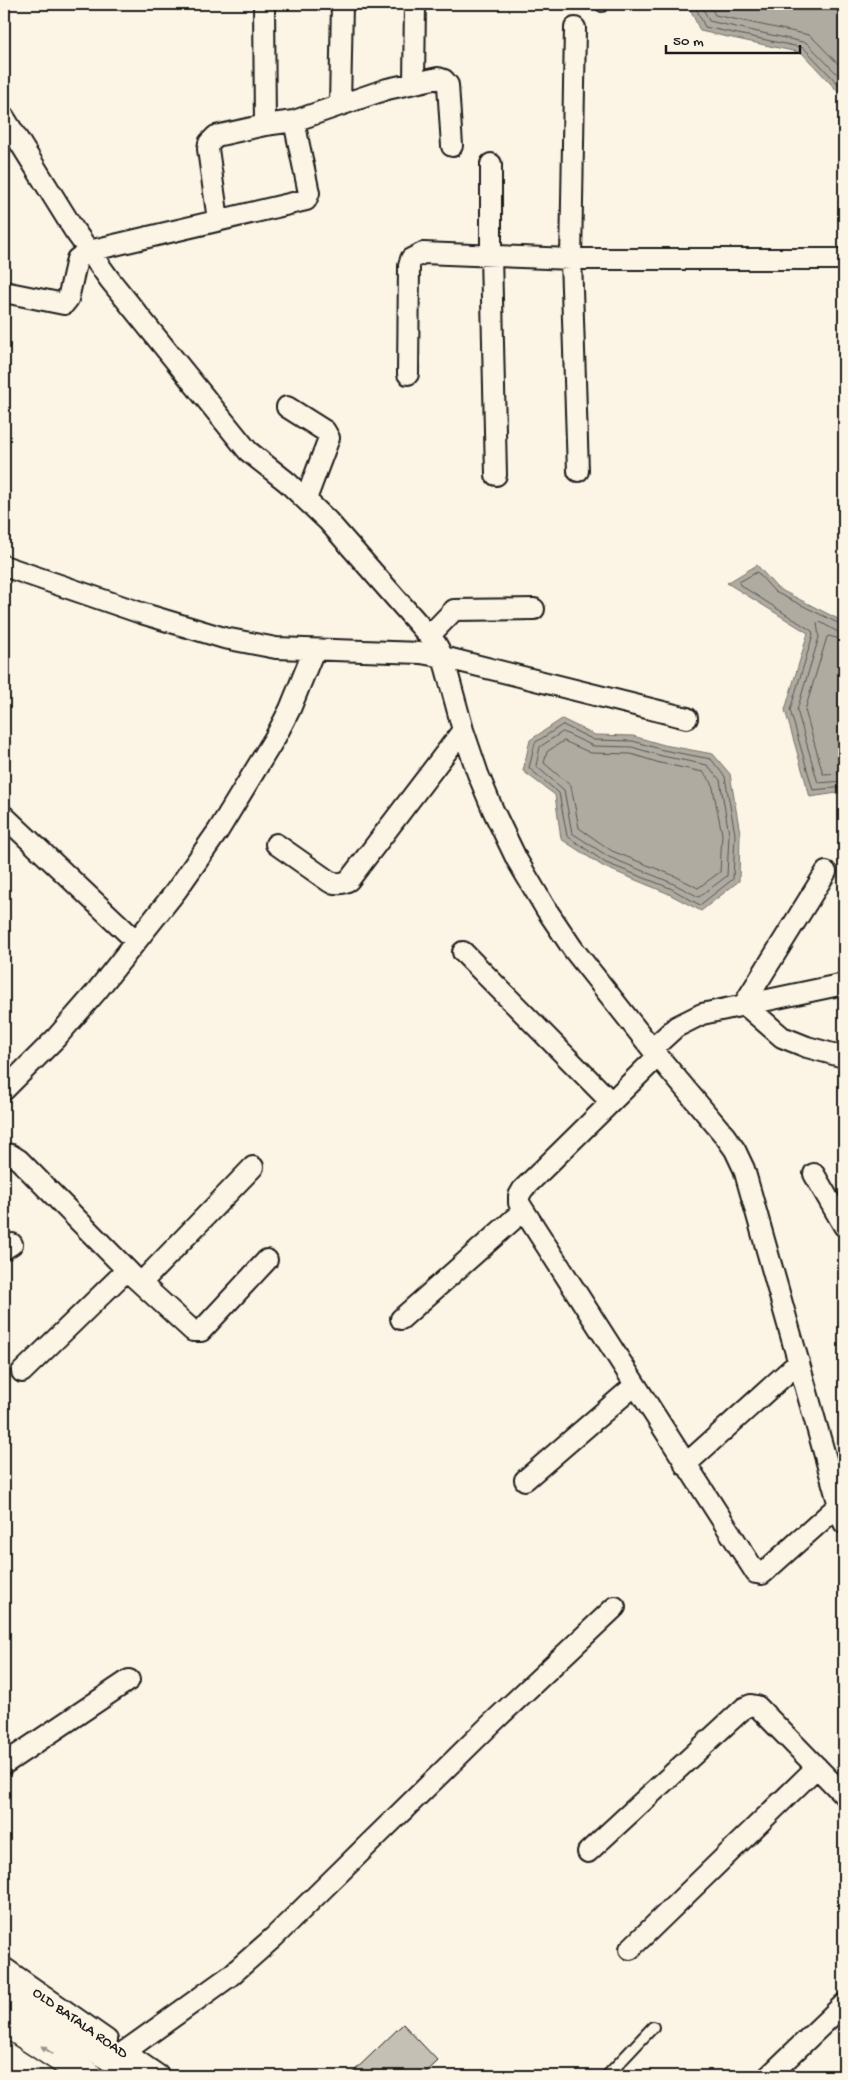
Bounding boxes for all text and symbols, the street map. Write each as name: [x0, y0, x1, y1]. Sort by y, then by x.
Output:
scale bar: [666, 22, 799, 54]
text: 50 m: [673, 33, 704, 51]
street label: OLD BATALA ROAD: [29, 1984, 131, 2063]
one-way arrow: [40, 2045, 54, 2055]

